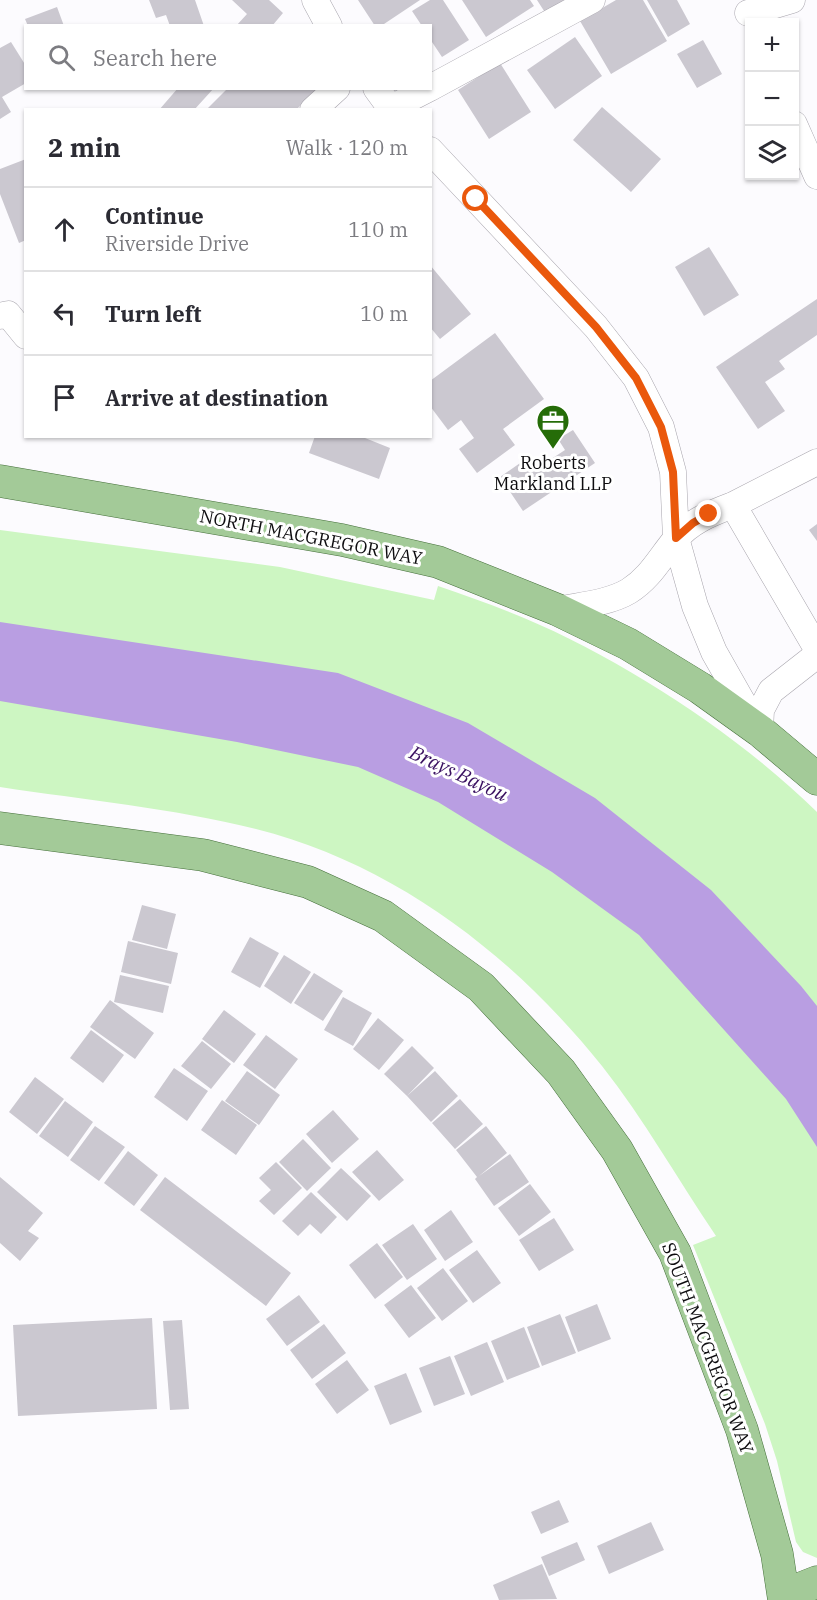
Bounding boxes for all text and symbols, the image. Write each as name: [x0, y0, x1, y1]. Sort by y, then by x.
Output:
map controls: [745, 18, 799, 180]
button: +: [745, 18, 799, 72]
search box: [24, 24, 432, 90]
icon: search: [45, 41, 78, 74]
text: Search here: [93, 43, 217, 72]
button: −: [745, 72, 799, 126]
button: layers: [745, 126, 799, 180]
text: 2 min: [48, 130, 121, 164]
text: Walk · 120 m: [286, 134, 408, 161]
route start: [462, 185, 488, 211]
text: Continue: [105, 201, 204, 230]
icon: ahead: [48, 213, 81, 246]
text: 110 m: [348, 216, 408, 243]
text: Riverside Drive: [105, 230, 249, 257]
icon: left: [48, 297, 81, 330]
text: Turn left: [105, 299, 201, 328]
text: 10 m: [360, 300, 408, 327]
icon: arrive: [48, 381, 81, 414]
text: Arrive at destination: [105, 383, 328, 412]
office icon: Roberts Markland LLP: [535, 403, 571, 450]
place label: Roberts Markland LLP: [494, 451, 612, 495]
route end: [695, 500, 721, 526]
street label: NORTH MACGREGOR WAY: [198, 504, 425, 570]
water label: Brays Bayou: [405, 738, 513, 808]
street label: SOUTH MACGREGOR WAY: [657, 1239, 759, 1457]

